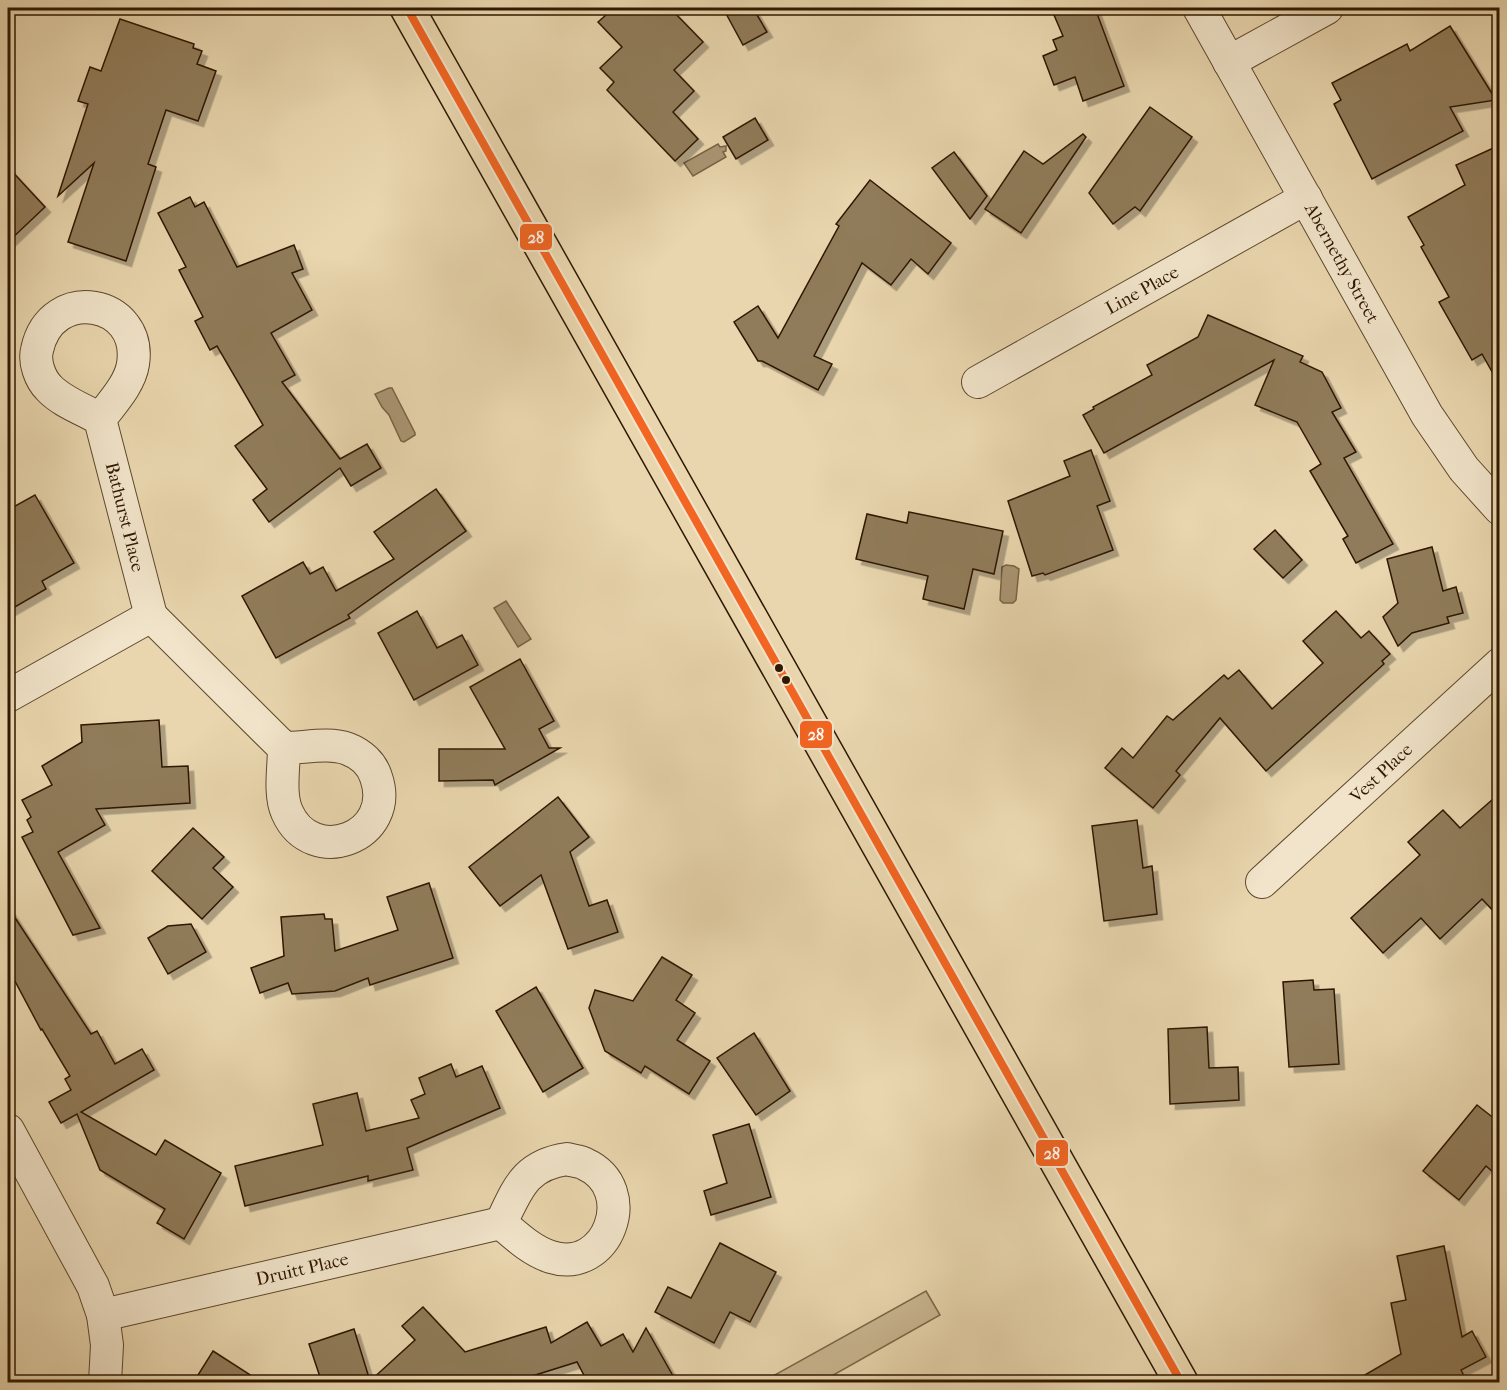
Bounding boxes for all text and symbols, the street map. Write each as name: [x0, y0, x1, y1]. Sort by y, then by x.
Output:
street label: Abernethy Street: [1299, 199, 1383, 327]
line badge: 28: [519, 223, 553, 251]
text: 28: [528, 228, 544, 247]
street label: Line Place: [1102, 262, 1183, 319]
street label: Bathurst Place: [101, 460, 148, 574]
unlabelled marker: [773, 662, 785, 674]
unlabelled marker: [780, 674, 792, 686]
line badge: 28: [799, 720, 833, 749]
text: 28: [808, 725, 824, 744]
street label: Vest Place: [1345, 739, 1417, 808]
line badge: 28: [1035, 1139, 1069, 1167]
text: 28: [1044, 1144, 1060, 1163]
street label: Druitt Place: [254, 1249, 351, 1290]

